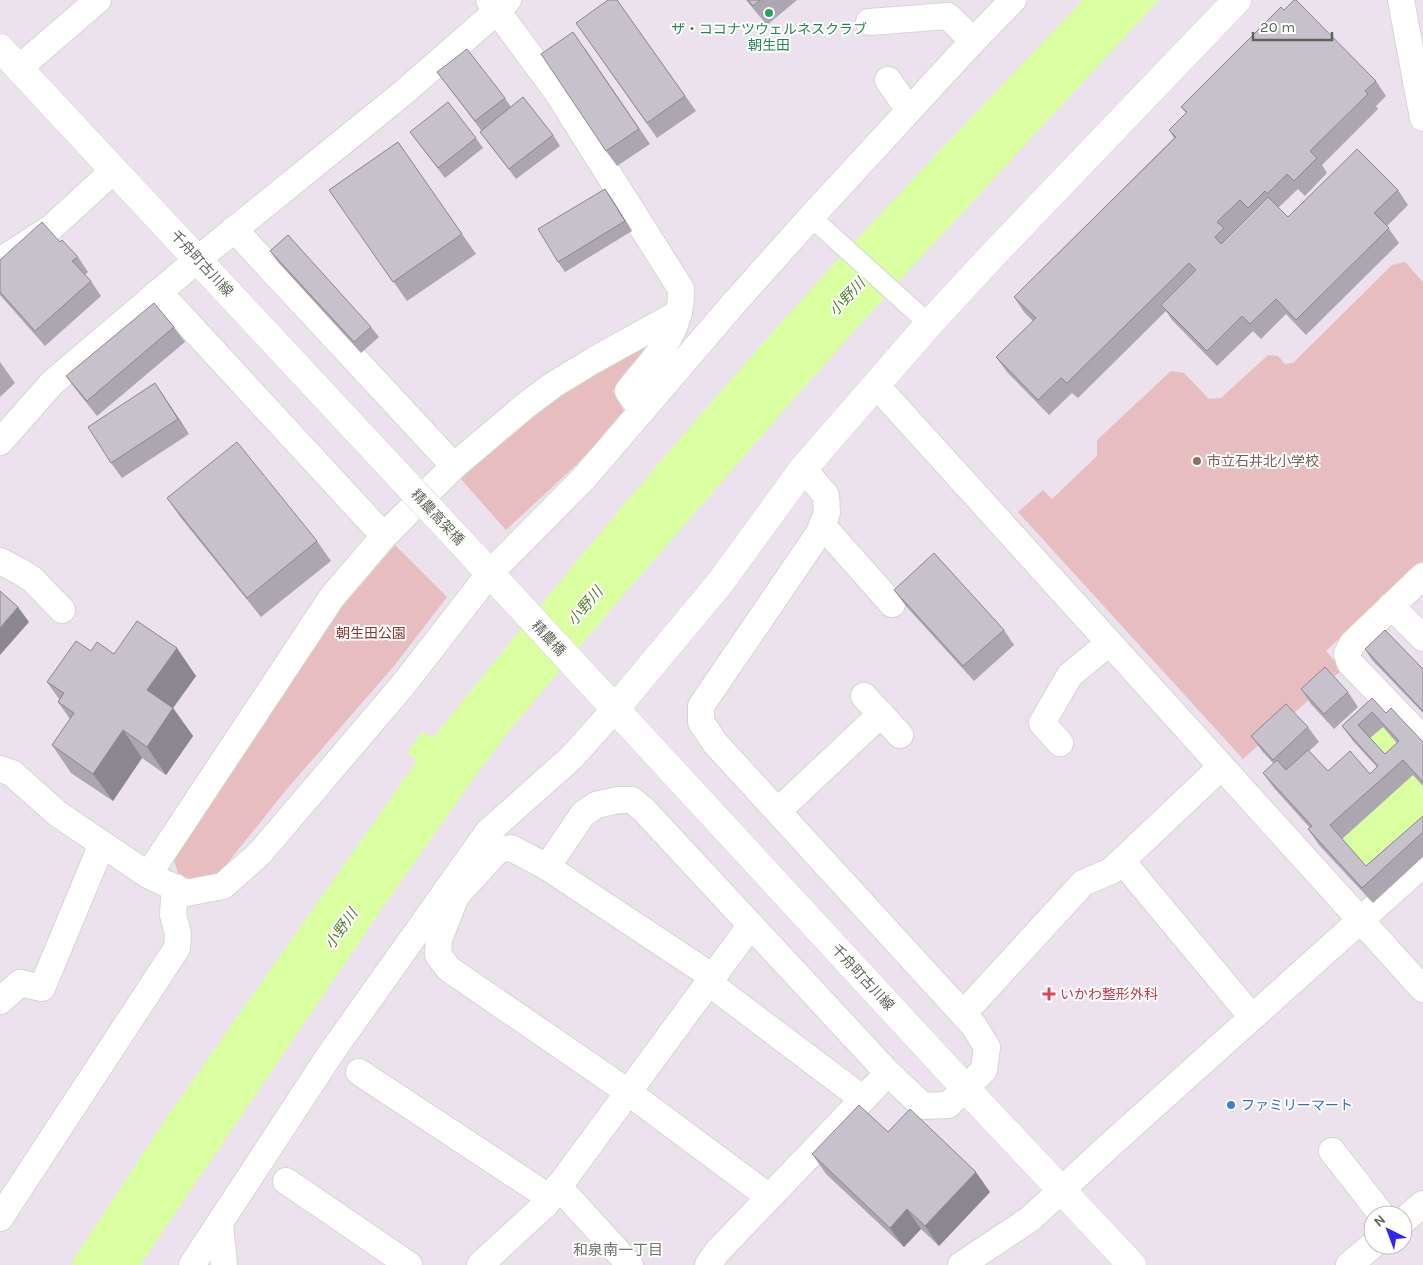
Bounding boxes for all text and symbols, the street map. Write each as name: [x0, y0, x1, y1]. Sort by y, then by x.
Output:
marker: ザ・ココナツウェルネスクラブ 朝生田: [763, 7, 775, 19]
scale bar: [1253, 10, 1332, 42]
text: 20 m: [1260, 18, 1295, 36]
place label: ザ・ココナツウェルネスクラブ 朝生田: [671, 21, 867, 54]
street label: 千舟町古川線: [167, 227, 236, 300]
water label: 小野川: [825, 273, 870, 320]
place label: 市立石井北小学校: [1207, 453, 1319, 470]
marker: 市立石井北小学校: [1191, 455, 1203, 467]
street label: 精農高架橋: [408, 486, 468, 549]
water label: 小野川: [564, 581, 608, 629]
street label: 精農橋: [528, 617, 569, 659]
park label: 朝生田公園: [336, 625, 406, 642]
water label: 小野川: [321, 904, 362, 953]
street label: 千舟町古川線: [828, 941, 897, 1014]
place label: いかわ整形外科: [1060, 986, 1158, 1003]
marker: いかわ整形外科: [1042, 987, 1056, 1001]
place label: ファミリーマート: [1241, 1097, 1353, 1114]
marker: ファミリーマート: [1225, 1099, 1237, 1111]
north arrow: [1363, 1205, 1413, 1255]
text: N: [1370, 1211, 1389, 1230]
district label: 和泉南一丁目: [573, 1241, 663, 1259]

